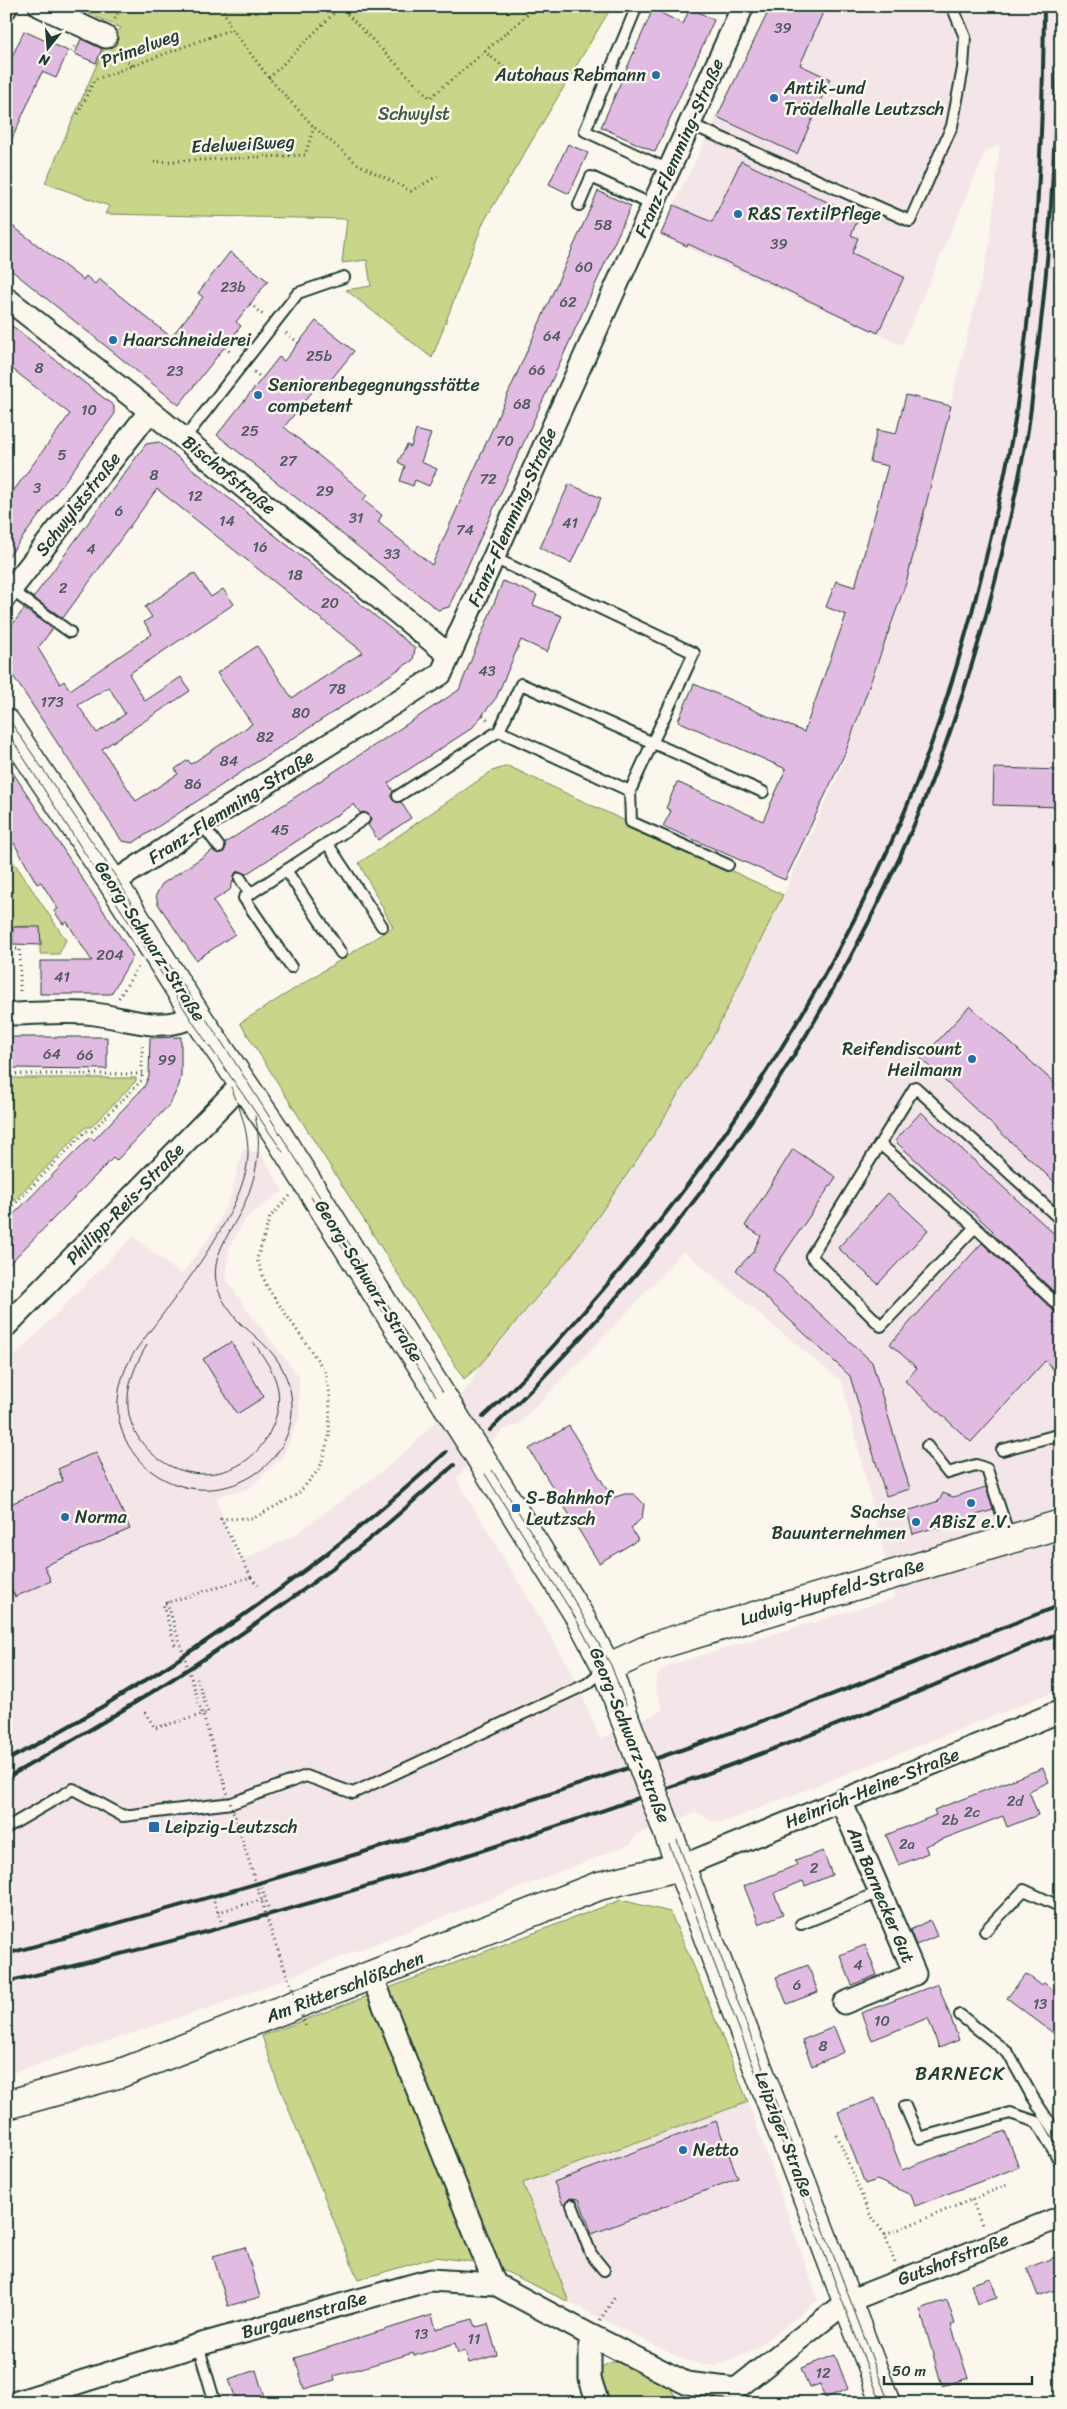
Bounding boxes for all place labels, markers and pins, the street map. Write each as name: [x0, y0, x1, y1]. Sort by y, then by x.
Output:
place label: Autohaus Rebmann: [494, 59, 646, 91]
marker: Autohaus Rebmann: [650, 69, 662, 81]
place label: Antik-und Trödelhalle Leutzsch: [783, 72, 944, 125]
marker: Antik-und Trödelhalle Leutzsch: [768, 92, 780, 104]
place label: R&S TextilPflege: [748, 198, 881, 230]
marker: R&S TextilPflege: [732, 208, 744, 220]
place label: Haarschneiderei: [123, 324, 252, 356]
marker: Haarschneiderei: [107, 334, 119, 346]
place label: Seniorenbegegnungsstätte competent: [268, 369, 480, 422]
marker: Seniorenbegegnungsstätte competent: [252, 389, 264, 401]
place label: Reifendiscount Heilmann: [842, 1033, 962, 1086]
marker: Reifendiscount Heilmann: [966, 1053, 978, 1065]
place label: S-Bahnhof Leutzsch: [526, 1482, 615, 1535]
place label: Sachse Bauunternehmen: [772, 1496, 906, 1549]
marker: ABisZ e.V.: [965, 1497, 977, 1509]
place label: Norma: [75, 1501, 128, 1533]
marker: S-Bahnhof Leutzsch: [510, 1502, 522, 1514]
place label: ABisZ e.V.: [929, 1506, 1012, 1538]
marker: Norma: [59, 1511, 71, 1523]
marker: Sachse Bauunternehmen: [910, 1516, 922, 1528]
place label: Leipzig-Leutzsch: [165, 1811, 297, 1843]
marker: Leipzig-Leutzsch: [147, 1820, 161, 1834]
place label: Netto: [693, 2134, 739, 2166]
marker: Netto: [677, 2144, 689, 2156]

